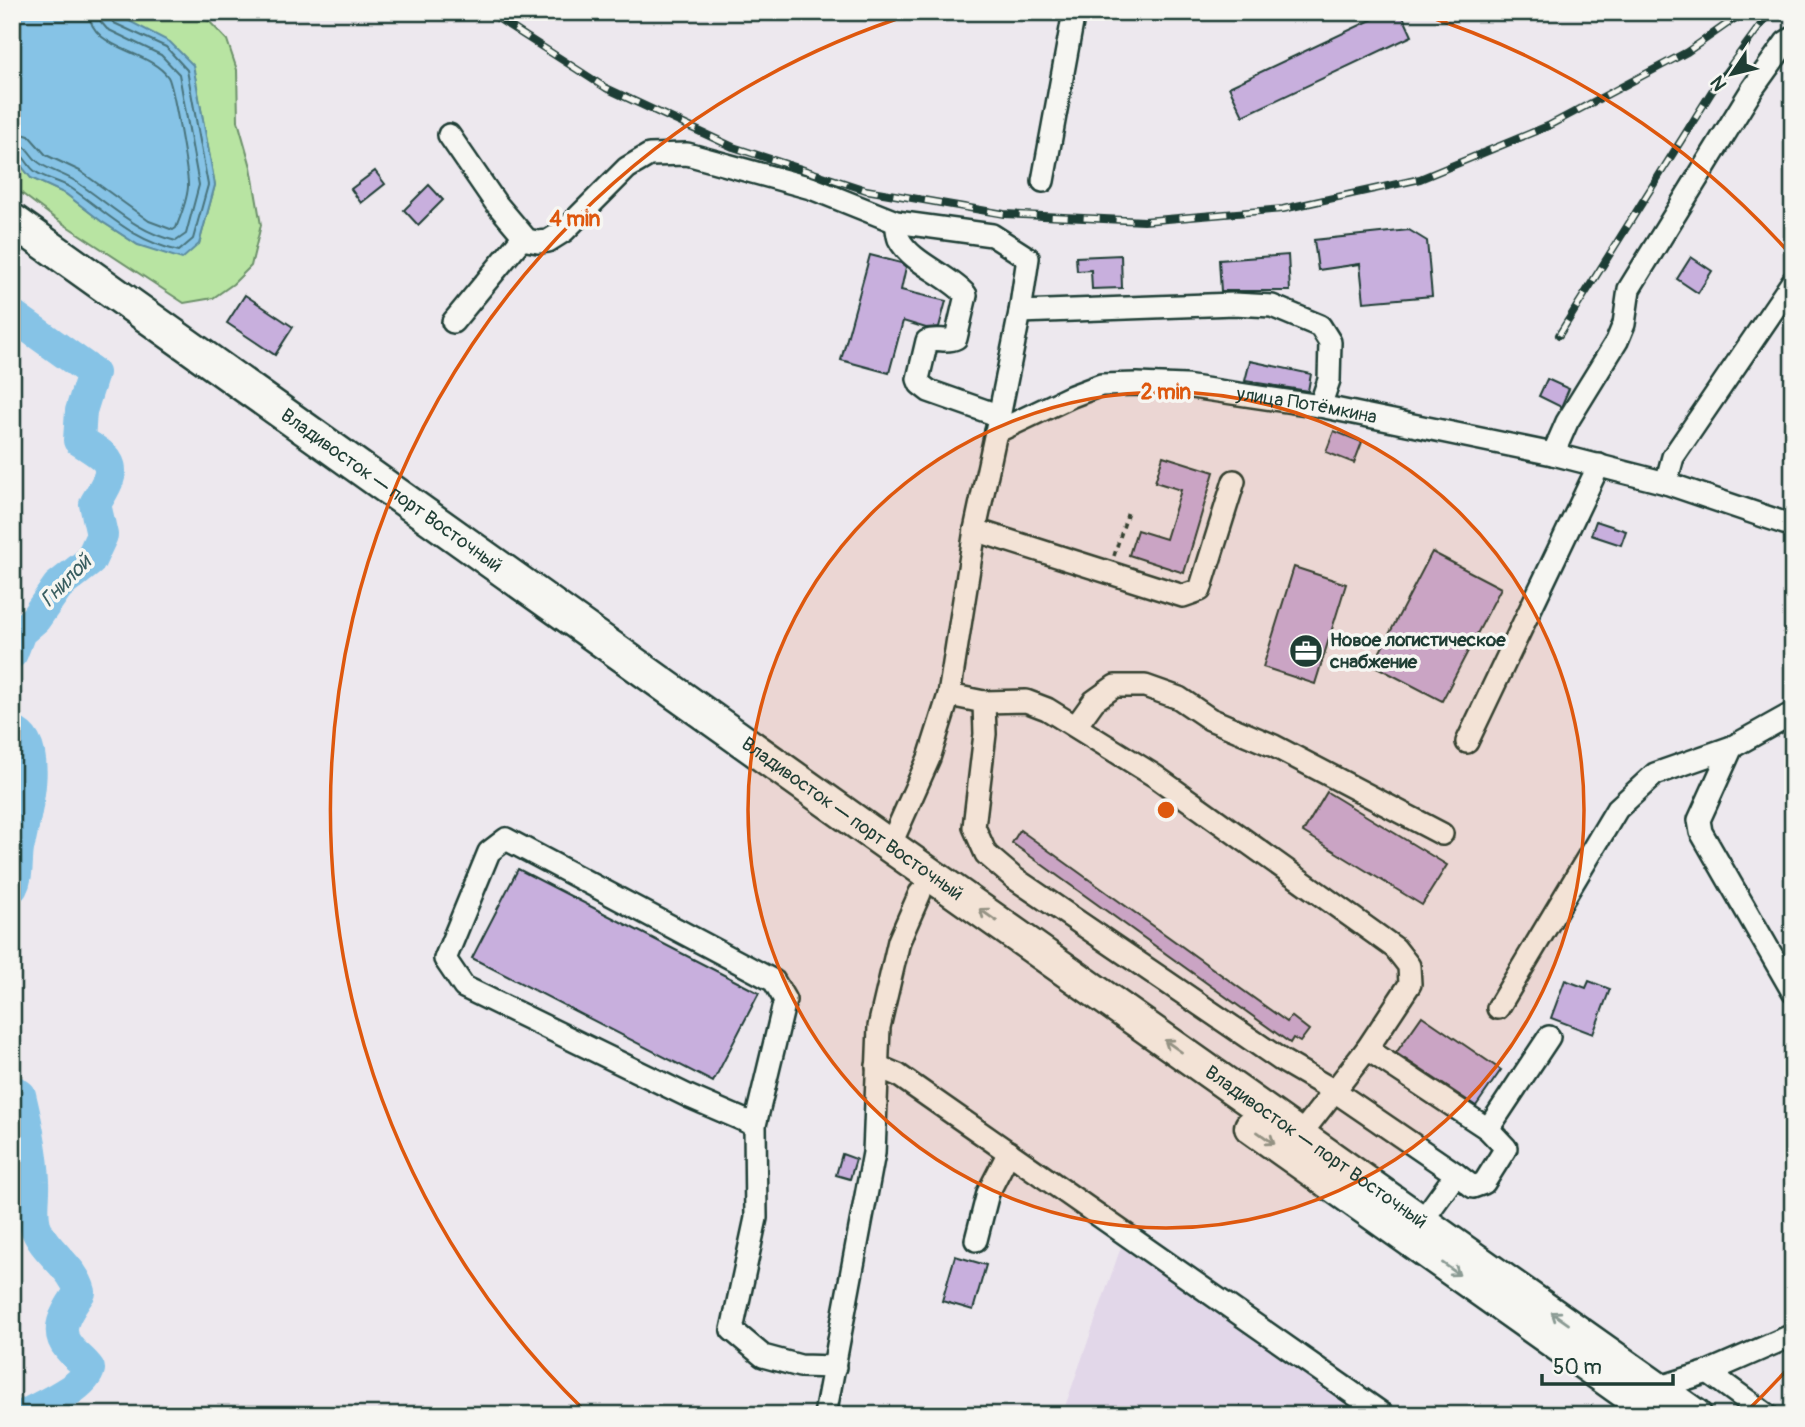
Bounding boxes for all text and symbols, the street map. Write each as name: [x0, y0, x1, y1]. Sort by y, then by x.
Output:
north arrow: [1696, 38, 1766, 108]
text: N: [1705, 71, 1732, 95]
text: 4 min: [550, 206, 601, 233]
text: 2 min: [1141, 379, 1191, 406]
street label: улица Потёмкина: [1234, 382, 1379, 429]
street label: Владивосток — порт Восточный: [276, 403, 507, 578]
water label: Гнилой: [35, 548, 99, 613]
place label: Новое логистическое снабжение: [1329, 628, 1506, 674]
office icon: Новое логистическое снабжение: [1287, 632, 1325, 670]
street label: Владивосток — порт Восточный: [737, 732, 968, 906]
centre of rings: [1154, 798, 1178, 822]
one-way arrow: [978, 908, 998, 922]
one-way arrow: [1164, 1039, 1183, 1053]
street label: Владивосток — порт Восточный: [1200, 1060, 1432, 1234]
one-way arrow: [1256, 1131, 1275, 1145]
one-way arrow: [1441, 1262, 1460, 1276]
one-way arrow: [1551, 1311, 1570, 1325]
scale bar: [1542, 1343, 1674, 1387]
text: 50 m: [1553, 1354, 1602, 1381]

